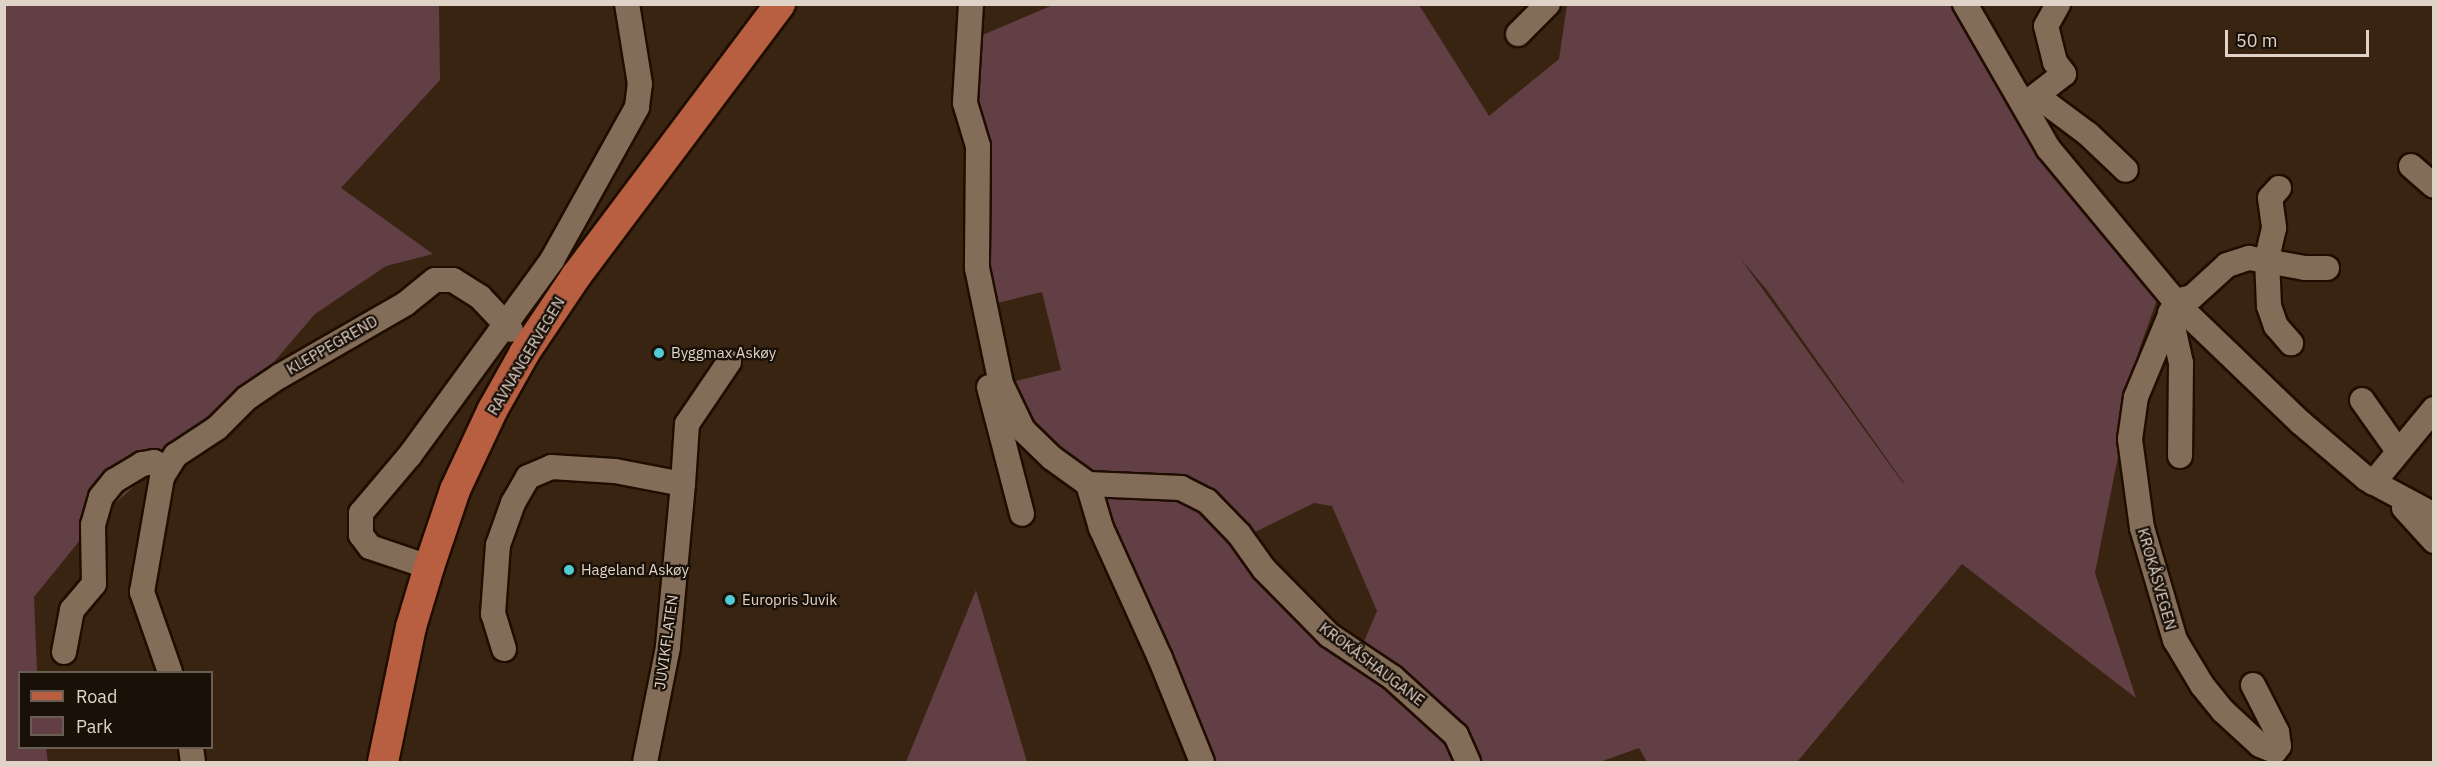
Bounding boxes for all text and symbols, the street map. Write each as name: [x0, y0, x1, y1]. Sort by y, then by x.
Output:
scale bar: [2228, 18, 2372, 56]
text: 50 m: [2236, 29, 2278, 52]
street label: RAVNANGERVEGEN: [484, 294, 568, 418]
street label: KLEPPEGREND: [283, 312, 381, 378]
place label: Byggmax Askøy: [671, 344, 776, 362]
marker: Byggmax Askøy: [652, 346, 666, 360]
street label: KROKÅSVEGEN: [2134, 526, 2180, 632]
place label: Hageland Askøy: [581, 561, 689, 579]
marker: Hageland Askøy: [562, 563, 576, 577]
place label: Europris Juvik: [742, 591, 837, 609]
marker: Europris Juvik: [723, 593, 737, 607]
street label: JUVIKFLATEN: [650, 594, 682, 690]
street label: KROKÅSHAUGANE: [1316, 619, 1428, 709]
legend: [18, 671, 213, 749]
text: Road: [76, 685, 117, 708]
text: Park: [76, 715, 112, 738]

